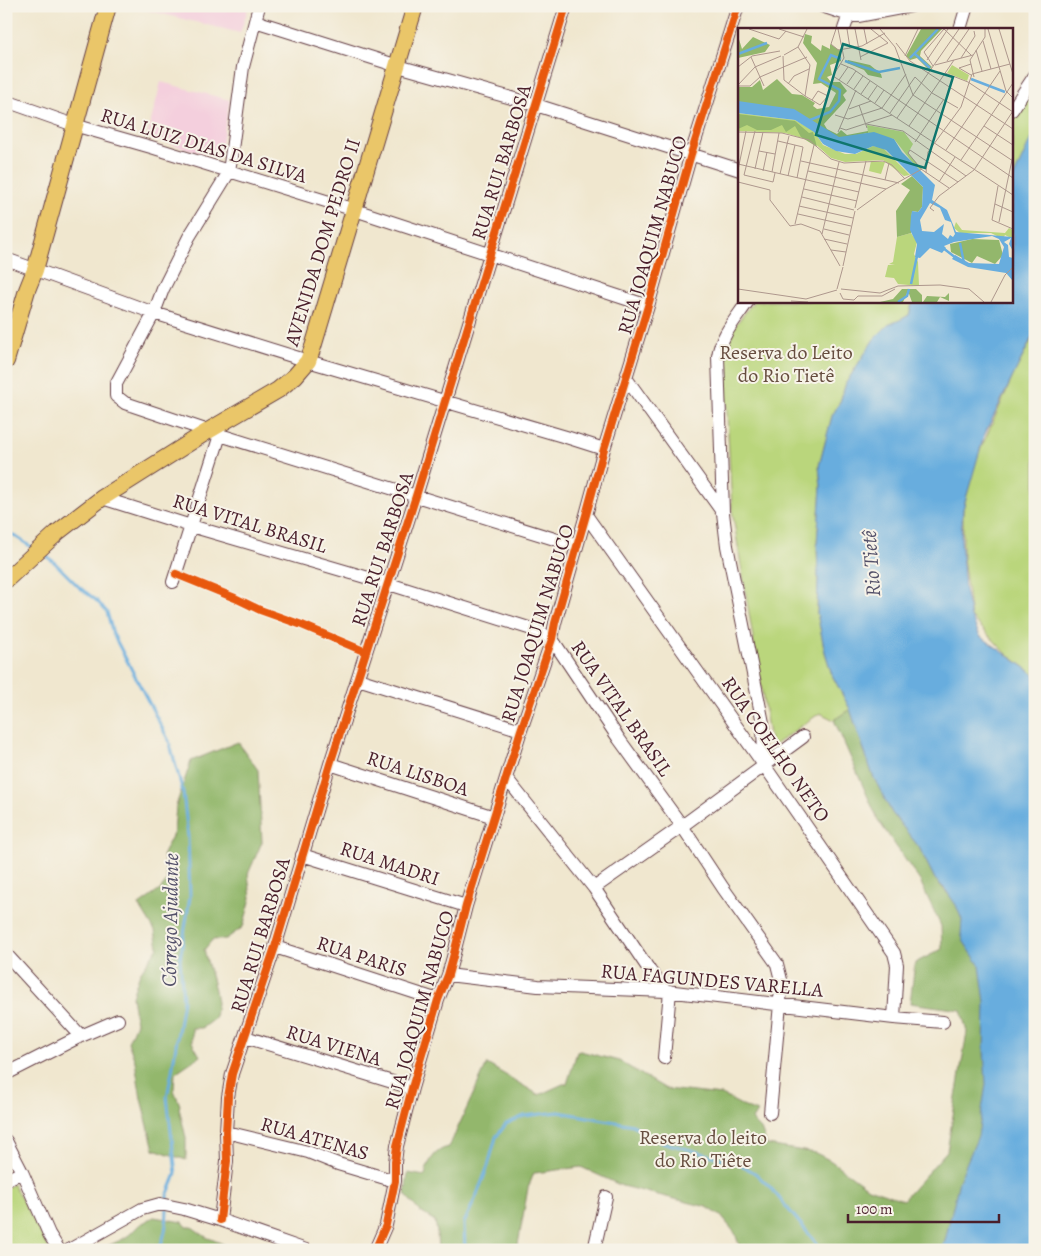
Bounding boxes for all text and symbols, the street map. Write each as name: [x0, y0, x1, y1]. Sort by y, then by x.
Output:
inset map: [738, 28, 1014, 302]
street label: RUA RUI BARBOSA: [465, 81, 538, 243]
street label: RUA LUIZ DIAS DA SILVA: [97, 101, 311, 190]
street label: RUA JOAQUIM NABUCO: [611, 132, 694, 338]
street label: AVENIDA DOM PEDRO II: [278, 135, 367, 350]
park label: Reserva do Leito do Rio Tietê: [719, 339, 853, 389]
street label: RUA RUI BARBOSA: [345, 468, 420, 630]
street label: RUA VITAL BRASIL: [169, 487, 331, 560]
street label: RUA JOAQUIM NABUCO: [494, 521, 581, 725]
water label: Rio Tietê: [855, 528, 887, 598]
street label: RUA VITAL BRASIL: [565, 635, 679, 782]
street label: RUA COELHO NETO: [715, 671, 836, 828]
street label: RUA LISBOA: [363, 744, 473, 803]
street label: RUA MADRI: [337, 835, 443, 892]
water label: Córrego Ajudante: [155, 852, 185, 987]
street label: RUA RUI BARBOSA: [224, 854, 297, 1016]
street label: RUA JOAQUIM NABUCO: [378, 907, 461, 1113]
street label: RUA PARIS: [313, 929, 410, 984]
street label: RUA FAGUNDES VARELLA: [600, 957, 825, 1004]
street label: RUA VIENA: [283, 1018, 385, 1073]
street label: RUA ATENAS: [258, 1110, 372, 1167]
park label: Reserva do leito do Rio Tiête: [639, 1124, 767, 1174]
scale bar: [848, 1191, 1000, 1223]
text: 100 m: [856, 1199, 893, 1219]

